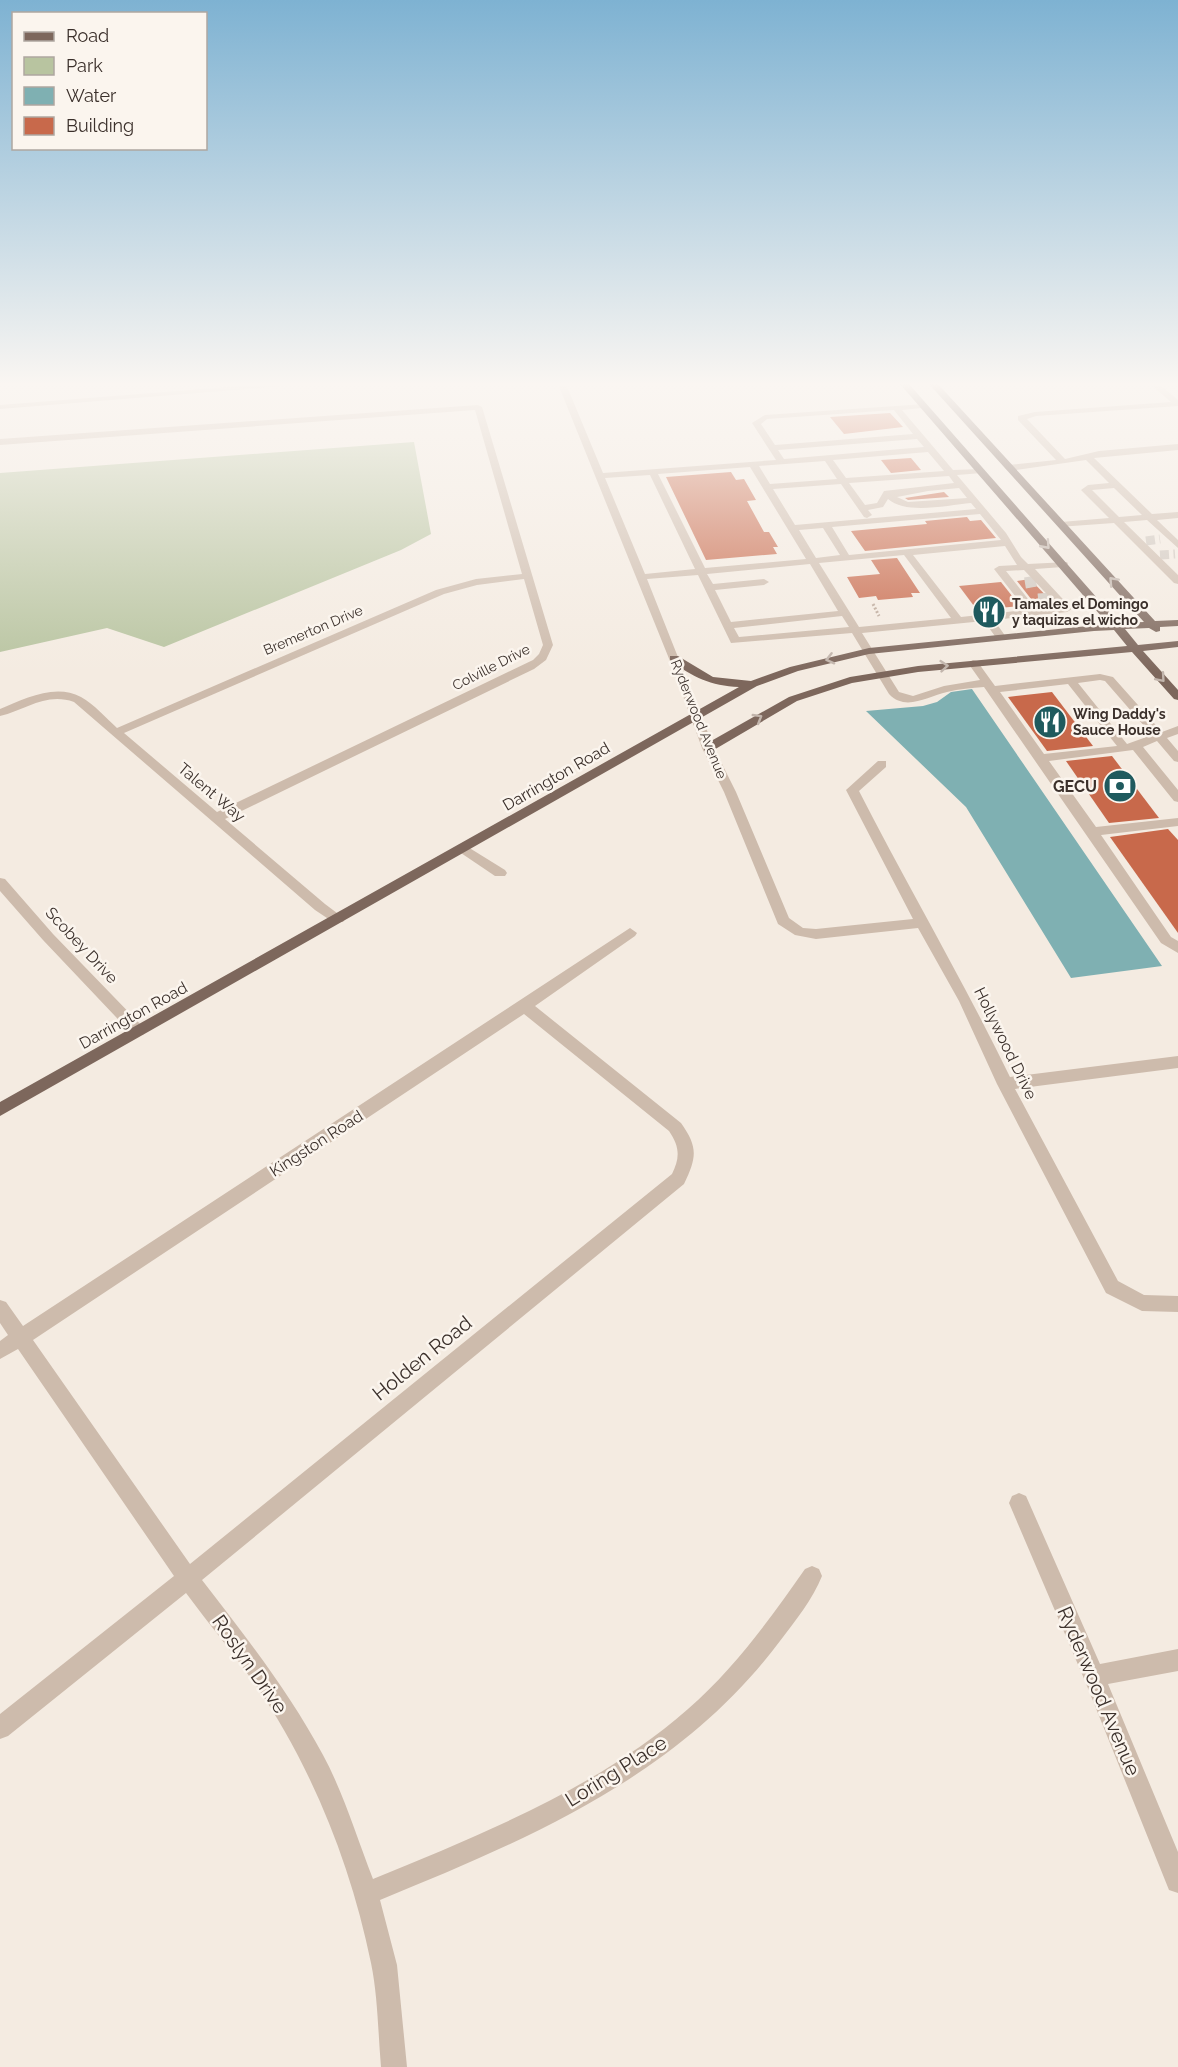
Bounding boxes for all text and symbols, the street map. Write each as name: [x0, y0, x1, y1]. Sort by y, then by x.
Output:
legend: [12, 12, 207, 150]
text: Road: [66, 25, 109, 46]
text: Park: [66, 55, 103, 76]
text: Water: [66, 85, 117, 106]
text: Building: [66, 115, 134, 136]
one-way arrow: [1039, 538, 1050, 549]
one-way arrow: [1110, 578, 1121, 589]
restaurant icon: Tamales el Domingo y taquizas el wicho: [971, 594, 1007, 630]
place label: Tamales el Domingo y taquizas el wicho: [1012, 596, 1149, 628]
street label: Bremerton Drive: [261, 602, 365, 658]
street label: Colville Drive: [450, 641, 532, 693]
one-way arrow: [825, 652, 835, 665]
street label: Ryderwood Avenue: [668, 657, 730, 781]
one-way arrow: [940, 660, 949, 673]
one-way arrow: [1154, 671, 1165, 682]
restaurant icon: Wing Daddy's Sauce House: [1032, 704, 1068, 740]
place label: Wing Daddy's Sauce House: [1073, 706, 1166, 738]
one-way arrow: [752, 714, 762, 726]
street label: Darrington Road: [499, 738, 613, 815]
street label: Talent Way: [174, 759, 249, 826]
bank icon: GECU: [1102, 768, 1138, 804]
place label: GECU: [1053, 777, 1097, 796]
street label: Scobey Drive: [41, 903, 122, 987]
street label: Darrington Road: [76, 978, 191, 1053]
street label: Hollywood Drive: [970, 984, 1041, 1102]
street label: Kingston Road: [266, 1106, 366, 1181]
street label: Holden Road: [367, 1311, 477, 1405]
street label: Ryderwood Avenue: [1052, 1603, 1146, 1779]
street label: Roslyn Drive: [207, 1610, 293, 1718]
street label: Loring Place: [561, 1730, 671, 1812]

